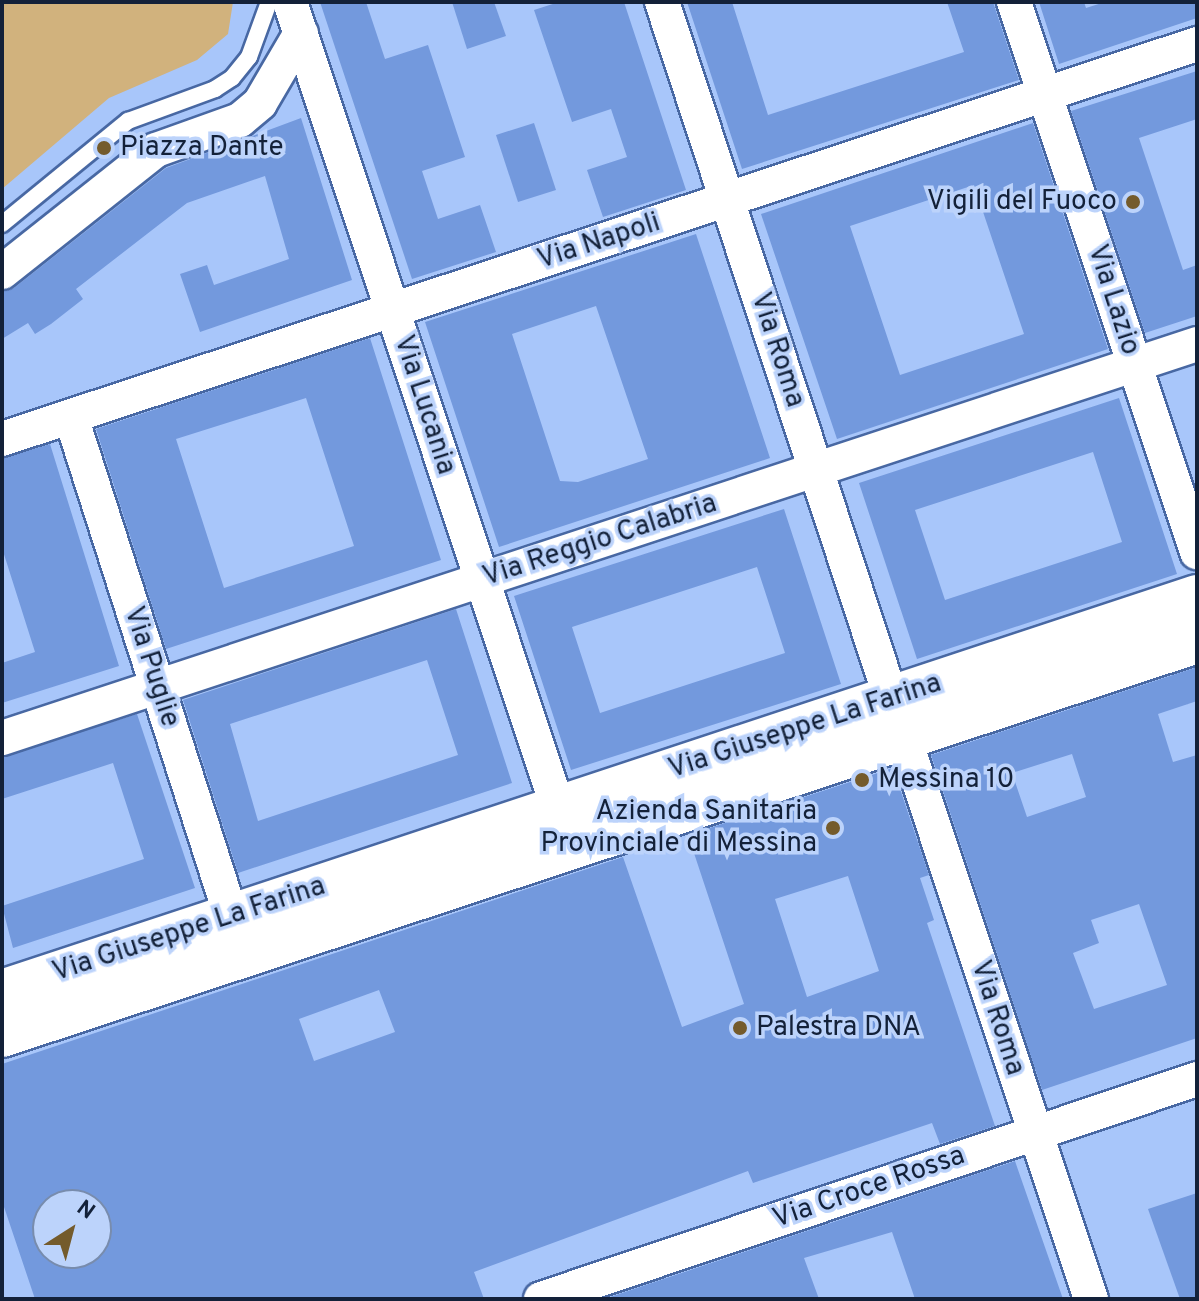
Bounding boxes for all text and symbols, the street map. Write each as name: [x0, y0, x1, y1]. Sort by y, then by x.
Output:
place label: Piazza Dante: [120, 131, 283, 165]
marker: Piazza Dante: [95, 139, 113, 157]
place label: Vigili del Fuoco: [927, 185, 1117, 219]
marker: Vigili del Fuoco: [1124, 193, 1142, 211]
street label: Via Napoli: [533, 206, 665, 278]
street label: Via Lazio: [1079, 241, 1147, 359]
street label: Via Roma: [743, 288, 811, 412]
street label: Via Lucania: [386, 331, 462, 479]
street label: Via Reggio Calabria: [479, 487, 721, 595]
street label: Via Puglie: [116, 602, 186, 732]
street label: Via Giuseppe La Farina: [664, 667, 946, 787]
place label: Messina 10: [878, 763, 1014, 797]
marker: Messina 10: [853, 771, 871, 789]
place label: Azienda Sanitaria Provinciale di Messina: [540, 795, 817, 861]
marker: Azienda Sanitaria Provinciale di Messina: [824, 819, 842, 837]
street label: Via Giuseppe La Farina: [48, 870, 330, 990]
street label: Via Roma: [963, 956, 1031, 1080]
place label: Palestra DNA: [756, 1011, 921, 1045]
marker: Palestra DNA: [731, 1019, 749, 1037]
street label: Via Croce Rossa: [769, 1139, 969, 1237]
north arrow: [32, 1189, 112, 1269]
text: N: [71, 1195, 100, 1226]

